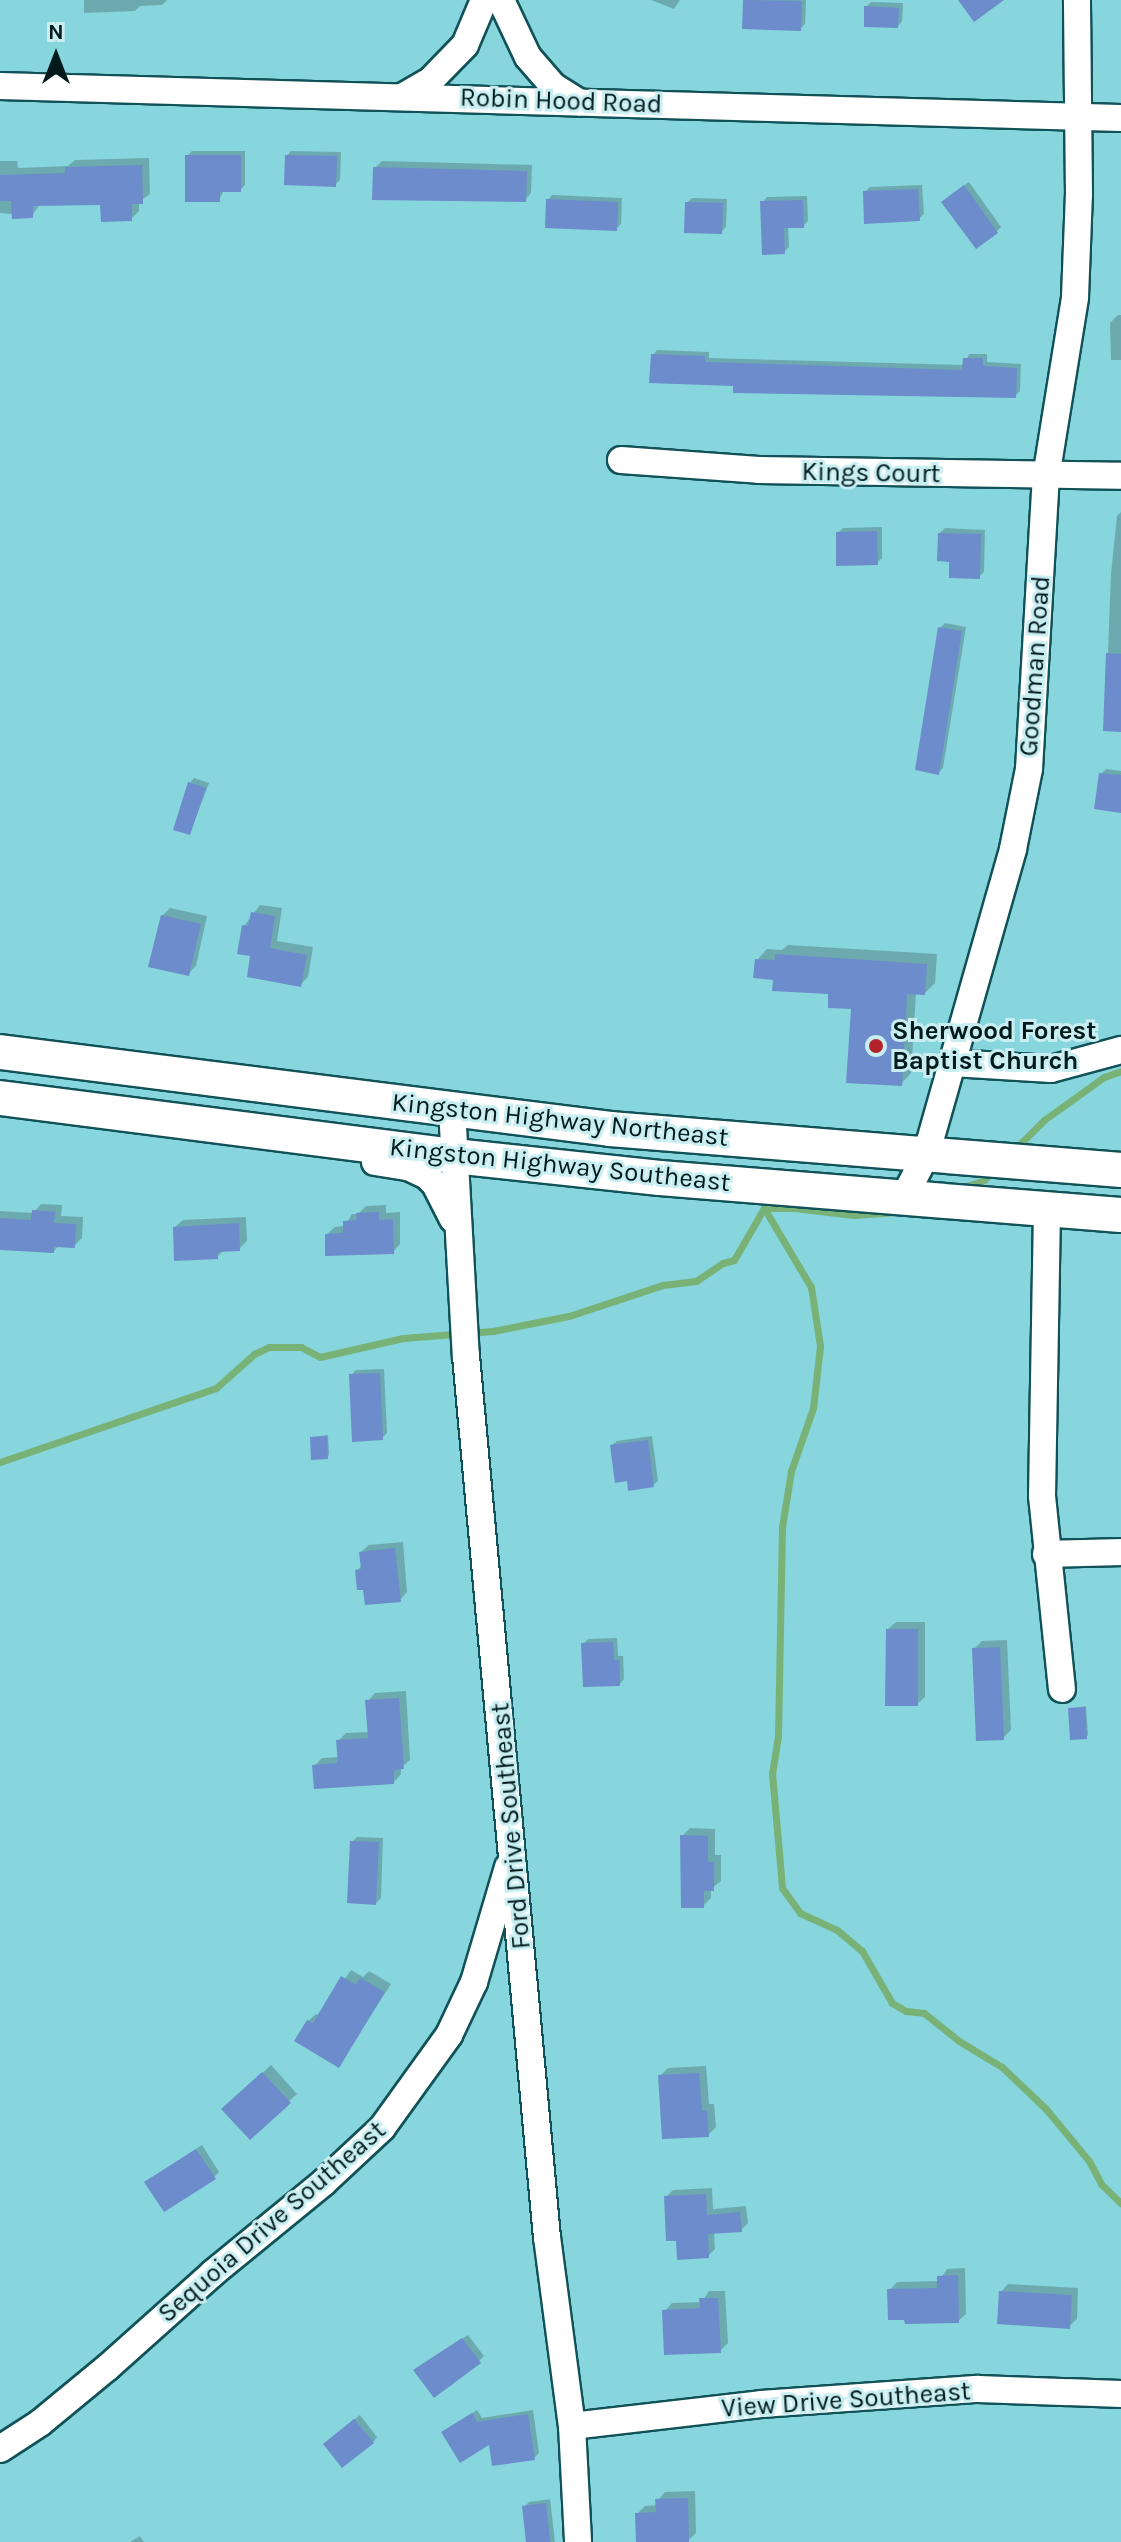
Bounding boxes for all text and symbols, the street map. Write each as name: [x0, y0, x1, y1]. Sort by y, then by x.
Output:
north arrow: [16, 16, 96, 96]
text: N: [48, 19, 64, 45]
street label: Robin Hood Road: [459, 82, 663, 120]
street label: Kings Court: [801, 456, 941, 490]
street label: Goodman Road: [1013, 575, 1057, 757]
place label: Sherwood Forest Baptist Church: [892, 1015, 1096, 1076]
marker: Sherwood Forest Baptist Church: [867, 1037, 885, 1055]
street label: Kingston Highway Northeast: [390, 1087, 730, 1153]
street label: Kingston Highway Southeast: [388, 1132, 732, 1198]
street label: Ford Drive Southeast: [485, 1702, 537, 1950]
street label: Sequoia Drive Southeast: [152, 2115, 392, 2329]
street label: View Drive Southeast: [720, 2376, 972, 2424]

